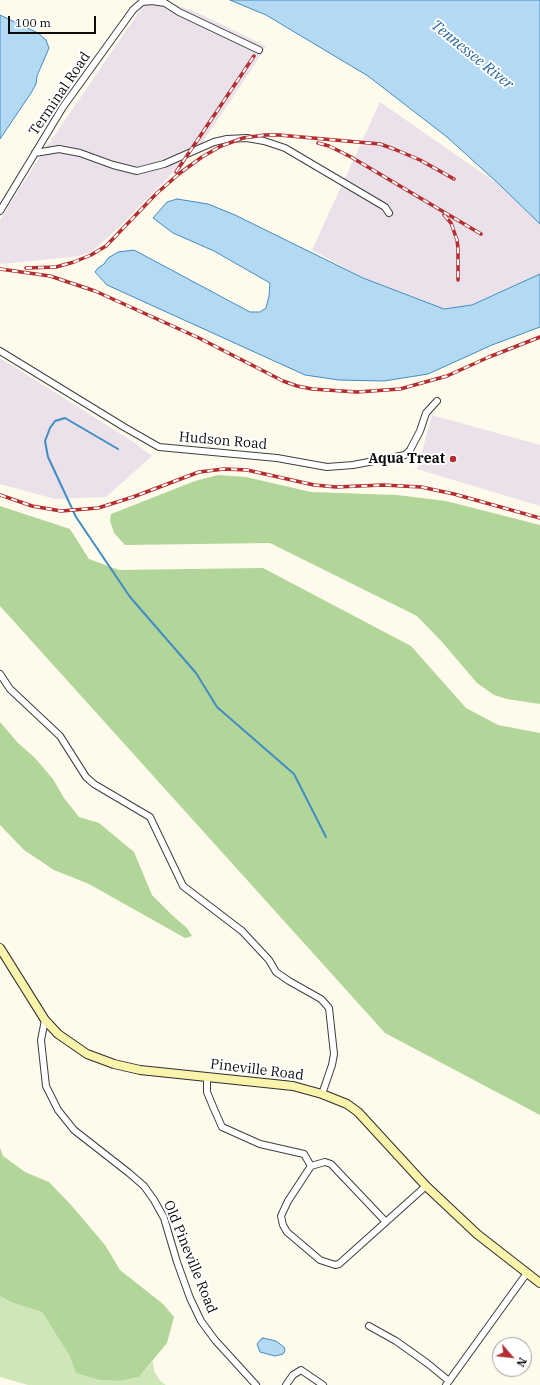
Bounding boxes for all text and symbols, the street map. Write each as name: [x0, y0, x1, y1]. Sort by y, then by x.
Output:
scale bar: [10, 8, 98, 34]
text: 100 m: [15, 15, 51, 30]
water label: Tennessee River: [427, 16, 517, 94]
street label: Terminal Road: [26, 49, 94, 139]
street label: Hudson Road: [178, 429, 268, 453]
place label: Aqua Treat: [368, 451, 445, 467]
marker: Aqua Treat: [448, 454, 458, 464]
street label: Pineville Road: [209, 1056, 305, 1084]
street label: Old Pineville Road: [160, 1198, 220, 1316]
north arrow: [492, 1337, 532, 1377]
text: N: [513, 1355, 530, 1369]

